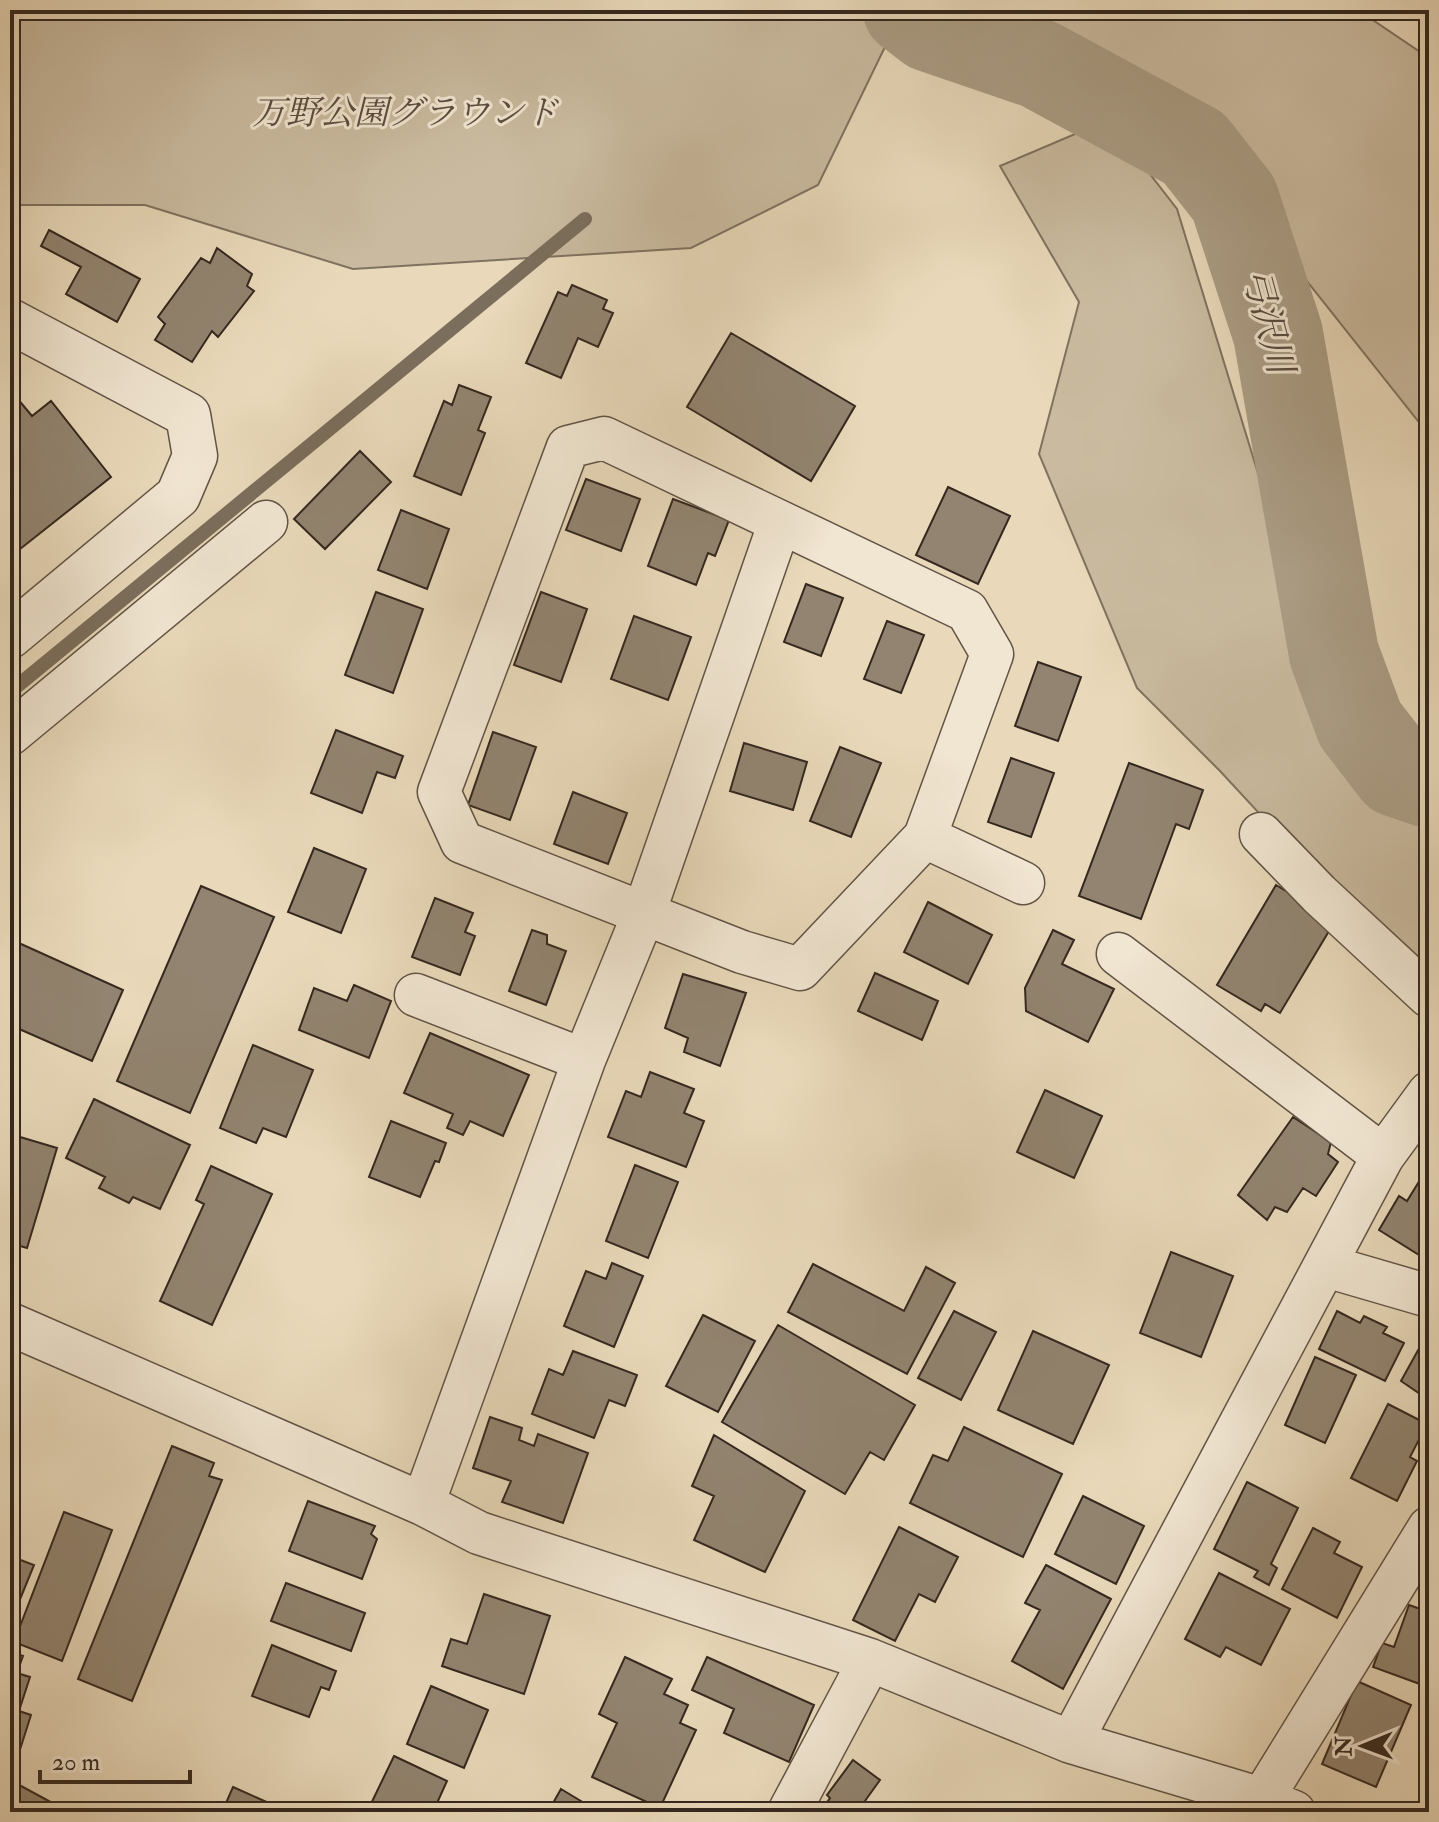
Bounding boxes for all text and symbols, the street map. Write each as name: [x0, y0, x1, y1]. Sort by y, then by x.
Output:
park label: 万野公園グラウンド: [252, 92, 559, 135]
water label: 弓沢川: [1232, 262, 1304, 382]
north arrow: [1323, 1706, 1403, 1786]
scale bar: [40, 1734, 190, 1784]
text: N: [1330, 1736, 1358, 1757]
text: 20 m: [52, 1747, 101, 1778]

